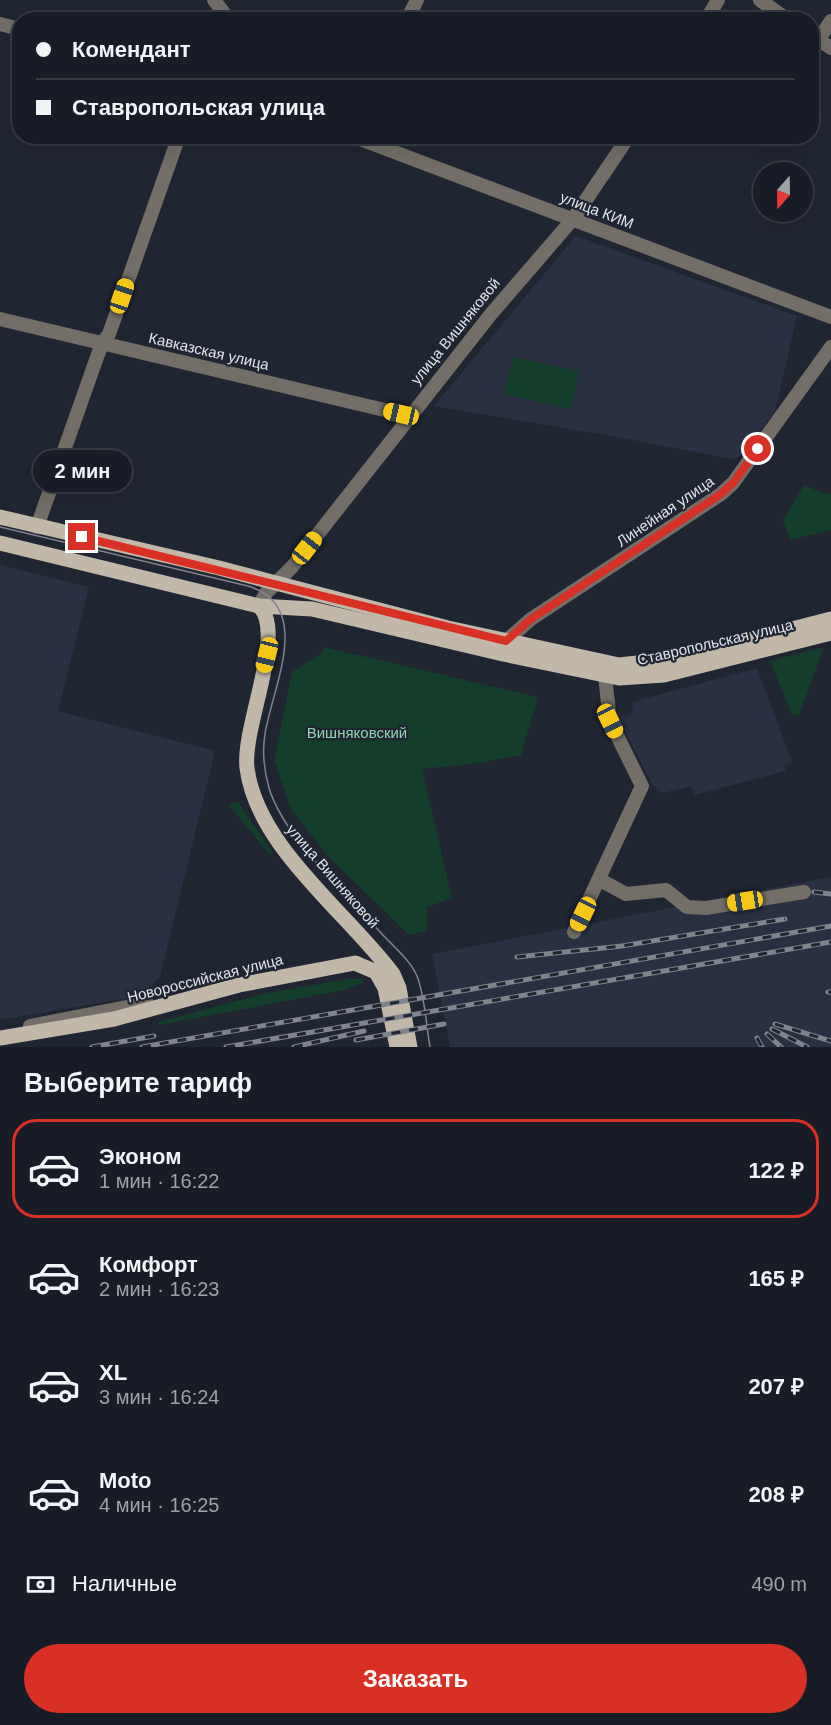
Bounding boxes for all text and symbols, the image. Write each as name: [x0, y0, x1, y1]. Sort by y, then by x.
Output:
text: Комендант: [72, 37, 191, 62]
text: Ставропольская улица: [72, 95, 325, 120]
north arrow: [753, 162, 813, 222]
map controls: [753, 162, 813, 222]
street label: улица КИМ: [558, 188, 636, 232]
street label: улица Вишняковой: [407, 274, 503, 388]
car: [108, 276, 136, 316]
street label: Кавказская улица: [147, 329, 272, 373]
car: [381, 401, 421, 427]
route start: [744, 435, 771, 462]
callout: 2 мин: [32, 450, 132, 492]
text: 2 мин: [55, 460, 110, 482]
street label: Линейная улица: [613, 472, 717, 550]
route end: [68, 523, 95, 550]
car: [289, 528, 325, 568]
street label: Ставропольская улица: [635, 616, 795, 668]
car: [254, 635, 280, 675]
car: [594, 701, 626, 741]
park label: Вишняковский: [307, 724, 407, 741]
street label: улица Вишняковой: [283, 821, 383, 931]
car: [726, 889, 764, 913]
car: [567, 894, 599, 934]
street label: Новороссийская улица: [125, 950, 285, 1006]
text: Выберите тариф: [24, 1068, 252, 1098]
icon: car: [27, 1142, 81, 1196]
text: Эконом: [99, 1144, 182, 1169]
text: 122 ₽: [748, 1158, 804, 1183]
text: 1 мин · 16:22: [99, 1170, 219, 1192]
icon: car: [27, 1250, 81, 1304]
text: Комфорт: [99, 1252, 198, 1277]
text: 165 ₽: [748, 1266, 804, 1291]
text: 2 мин · 16:23: [99, 1278, 219, 1300]
icon: car: [27, 1358, 81, 1412]
text: XL: [99, 1360, 127, 1385]
text: 207 ₽: [748, 1374, 804, 1399]
text: 3 мин · 16:24: [99, 1386, 219, 1408]
icon: car: [27, 1466, 81, 1520]
text: Moto: [99, 1468, 152, 1493]
text: 208 ₽: [748, 1482, 804, 1507]
text: 4 мин · 16:25: [99, 1494, 219, 1516]
icon: cash: [24, 1568, 57, 1601]
text: Наличные: [72, 1571, 177, 1596]
text: 490 m: [751, 1573, 807, 1595]
button: Заказать: [24, 1644, 807, 1713]

